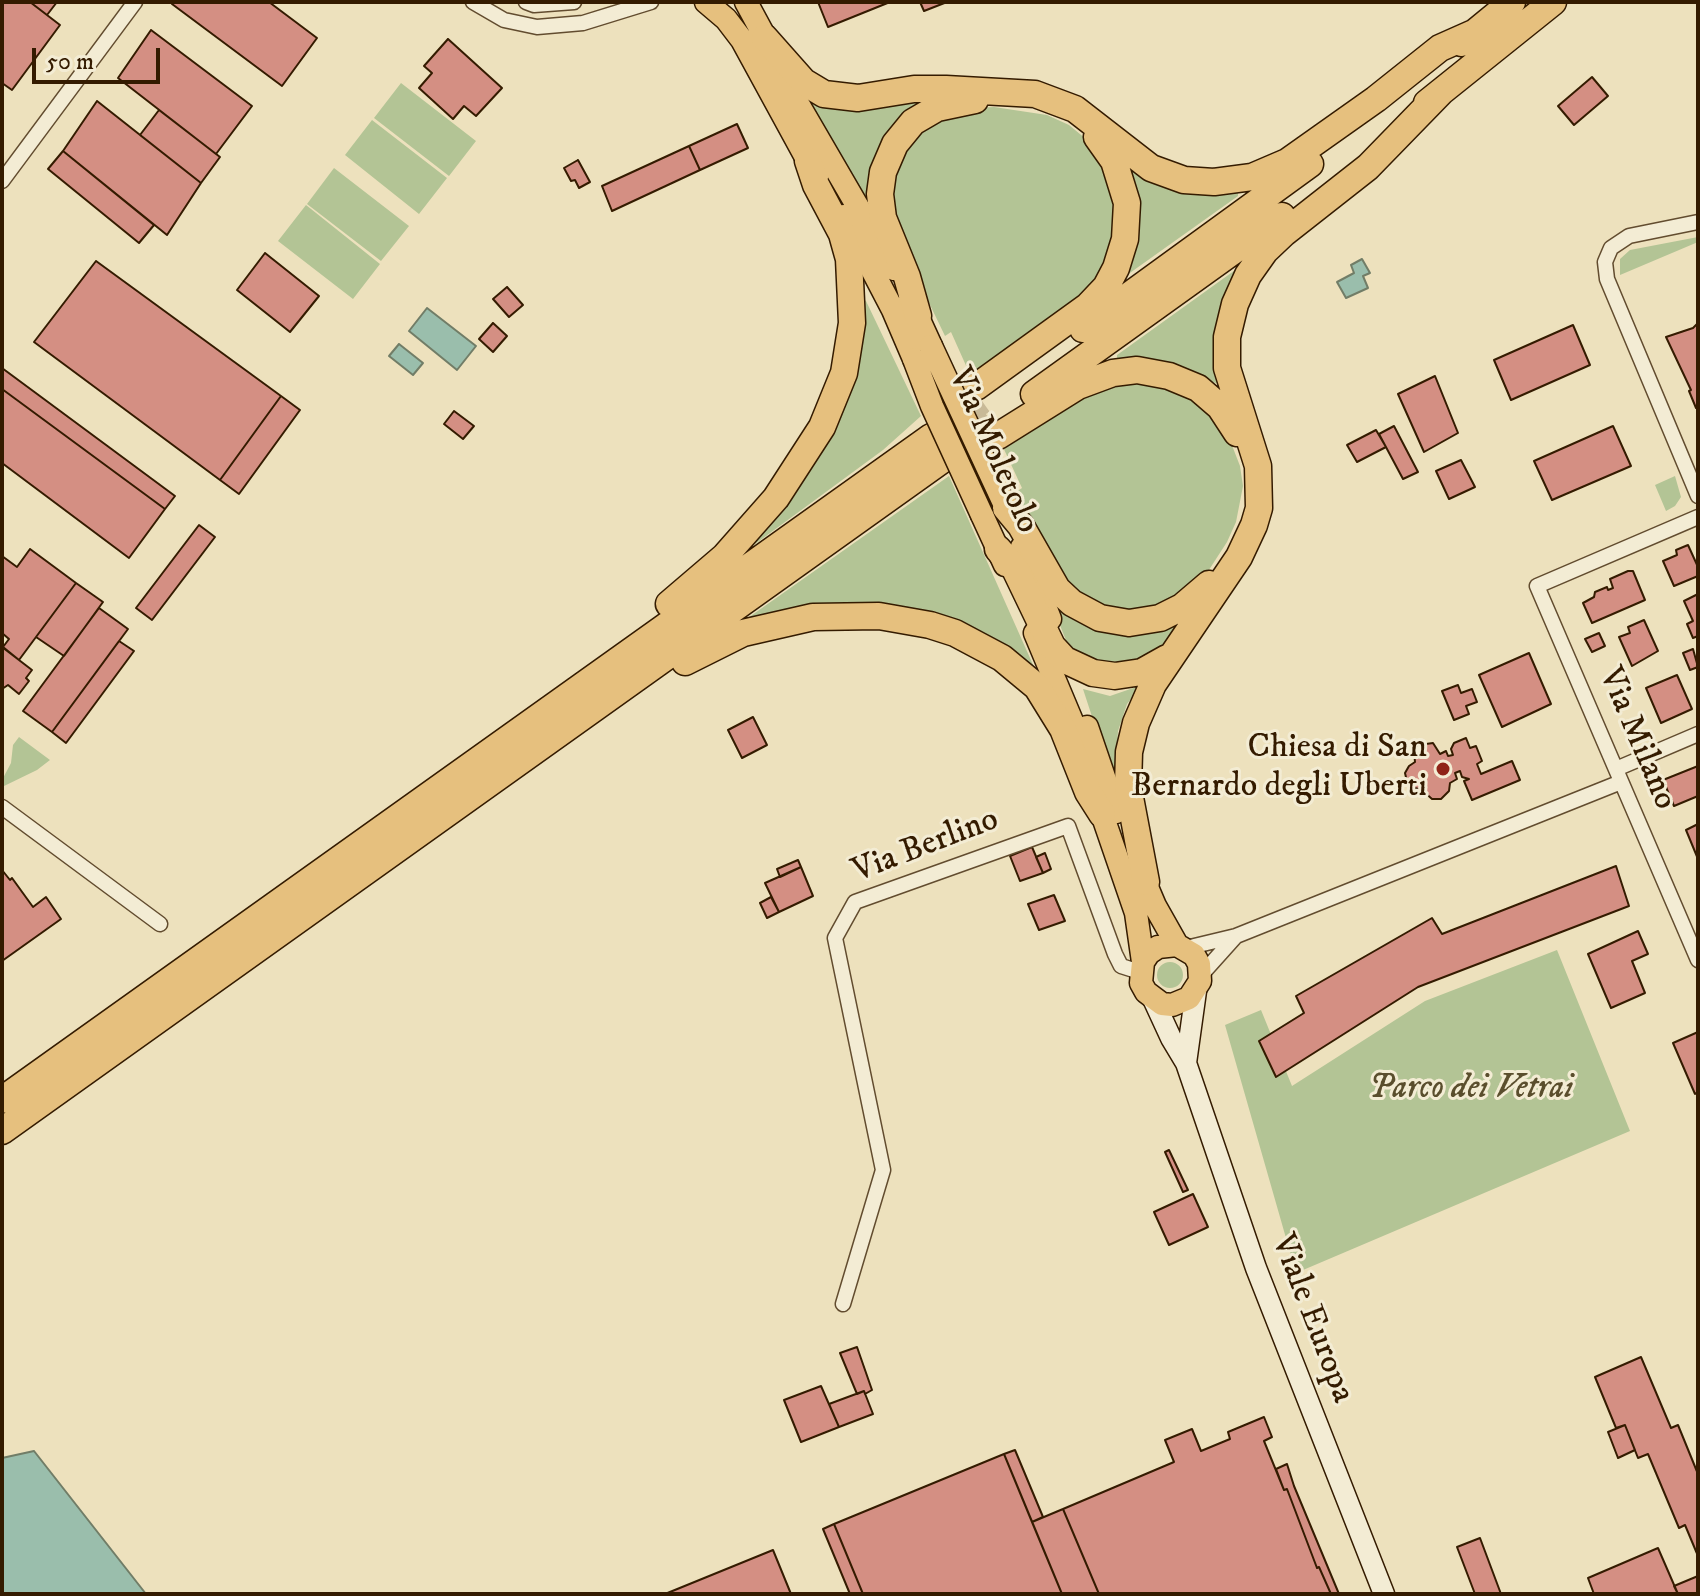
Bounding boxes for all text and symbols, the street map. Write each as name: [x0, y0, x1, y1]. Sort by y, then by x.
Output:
scale bar: [36, 32, 164, 82]
text: 50 m: [46, 47, 94, 77]
street label: Via Moletolo: [937, 362, 1047, 540]
street label: Via Milano: [1588, 662, 1684, 816]
place label: Chiesa di San Bernardo degli Uberti: [1131, 729, 1427, 808]
marker: Chiesa di San Bernardo degli Uberti: [1434, 760, 1452, 778]
street label: Via Berlino: [847, 801, 1005, 893]
park label: Parco dei Vetrai: [1369, 1070, 1573, 1110]
street label: Viale Europa: [1260, 1229, 1362, 1409]

